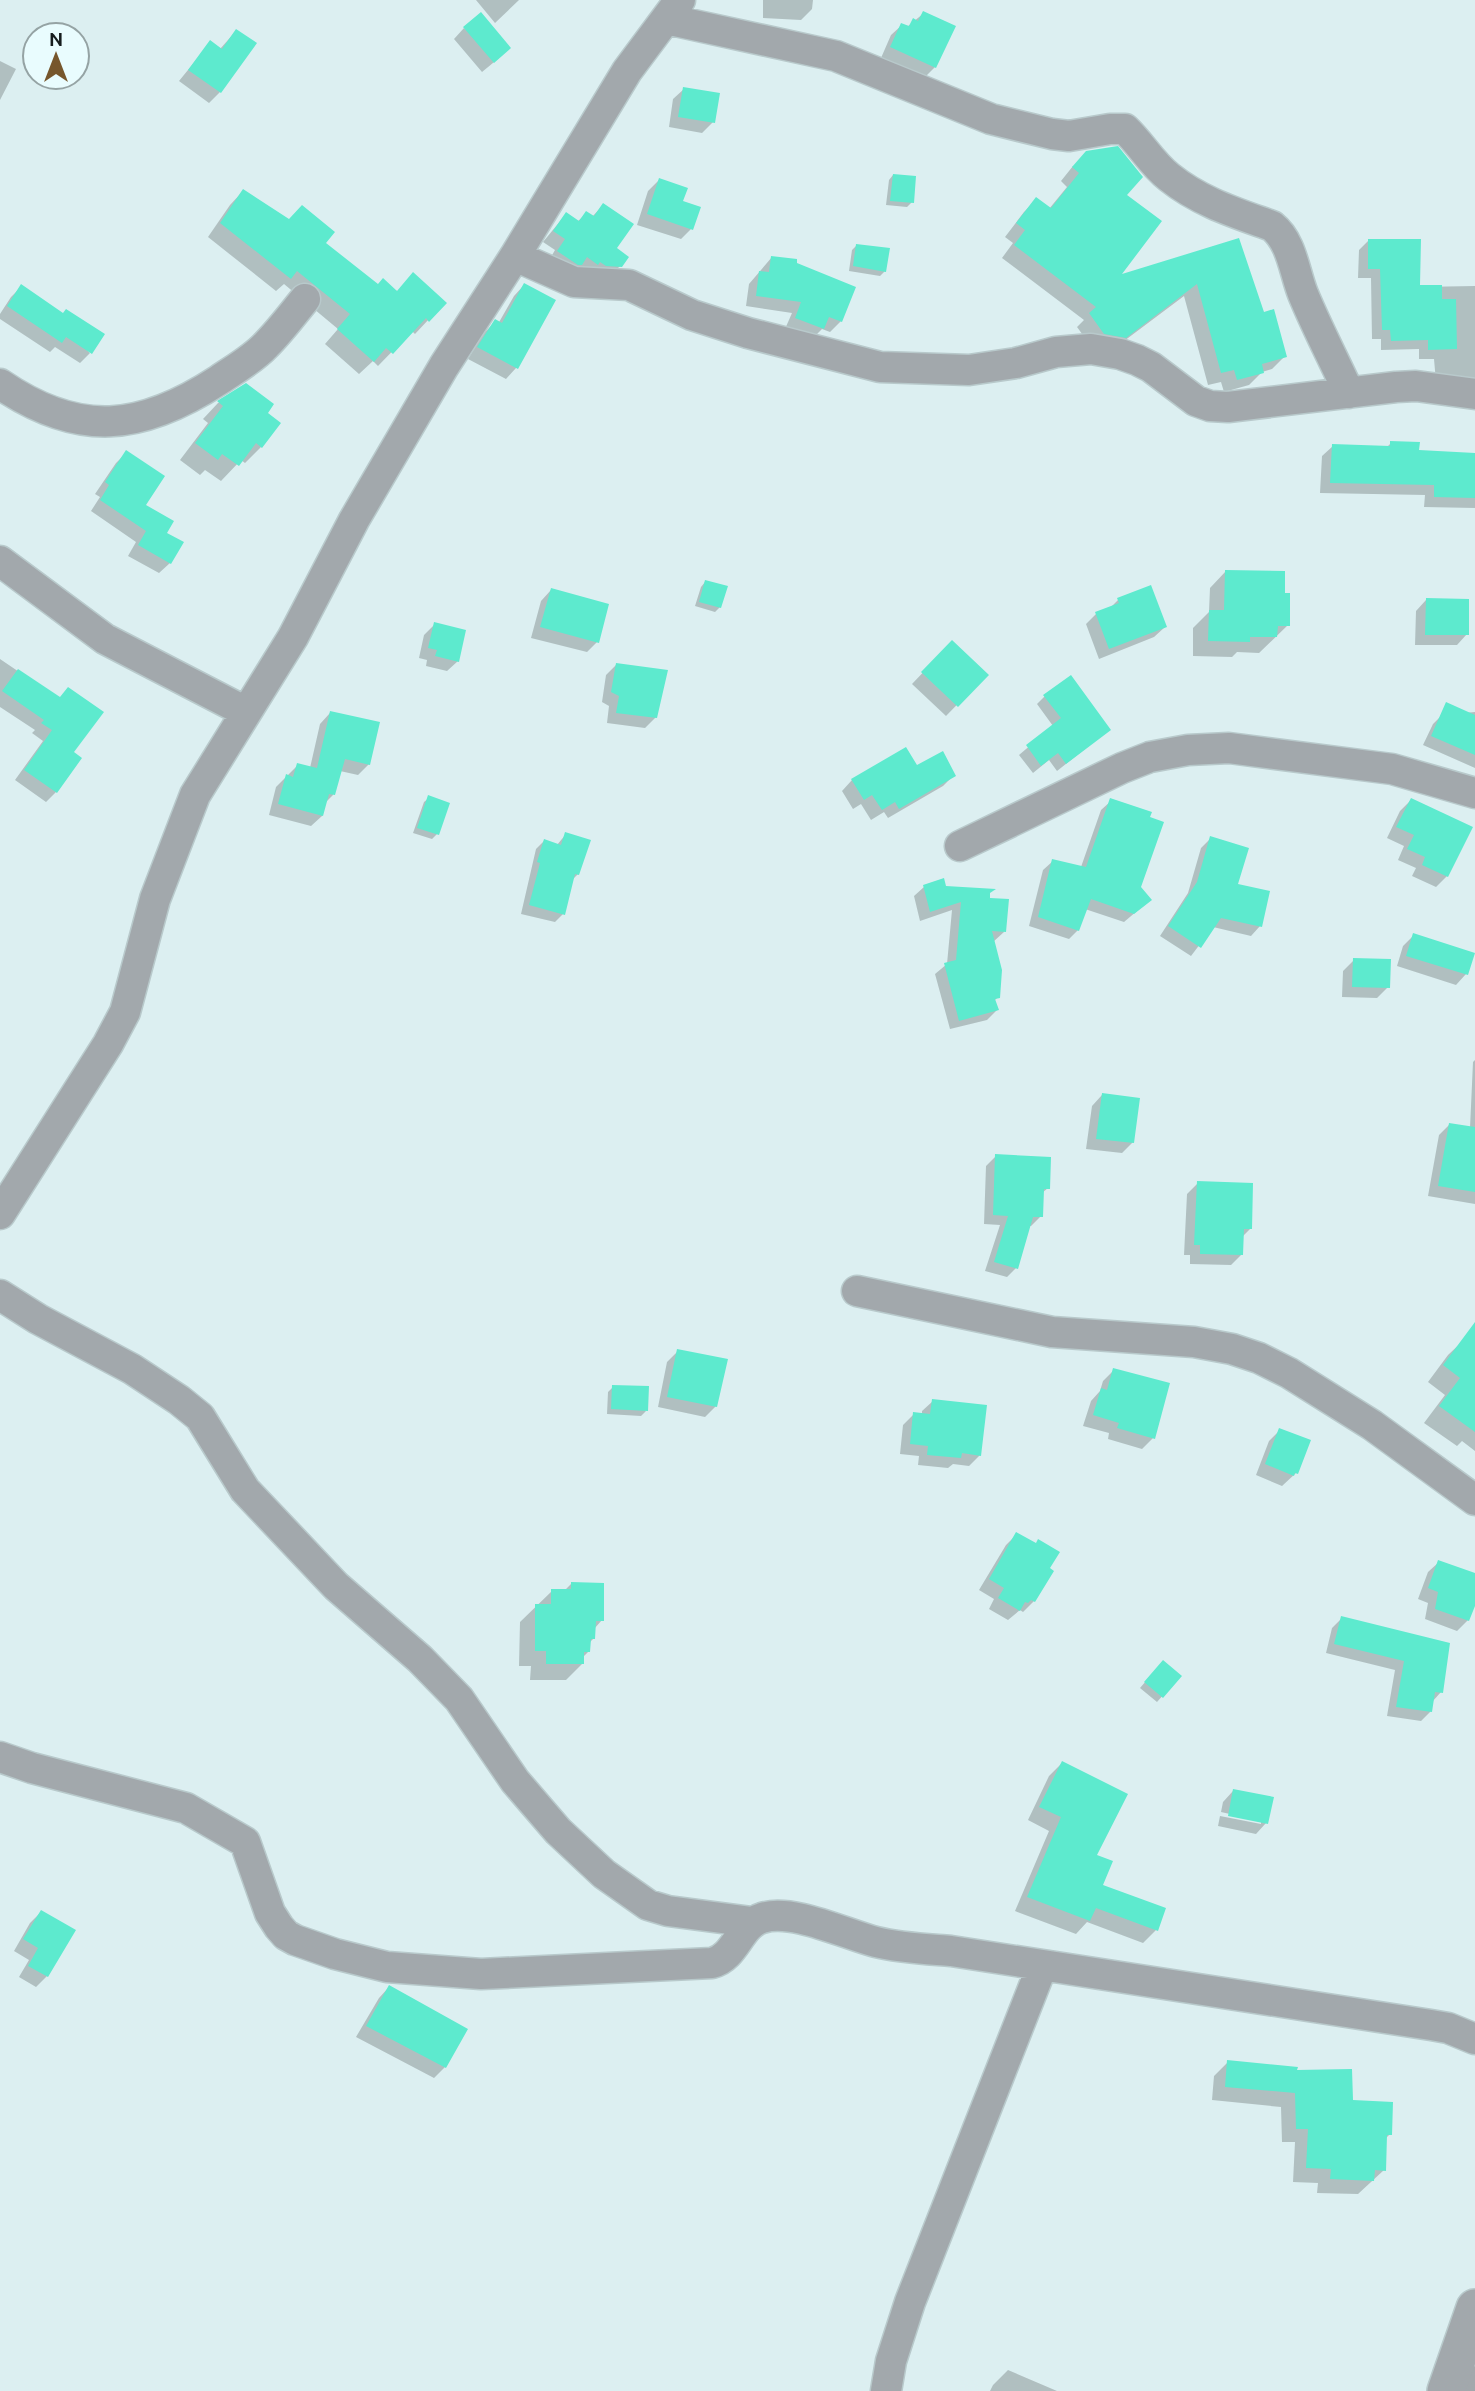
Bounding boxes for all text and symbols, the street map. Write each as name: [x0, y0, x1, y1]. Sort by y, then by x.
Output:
north arrow: [21, 21, 91, 91]
text: N: [49, 28, 63, 50]

